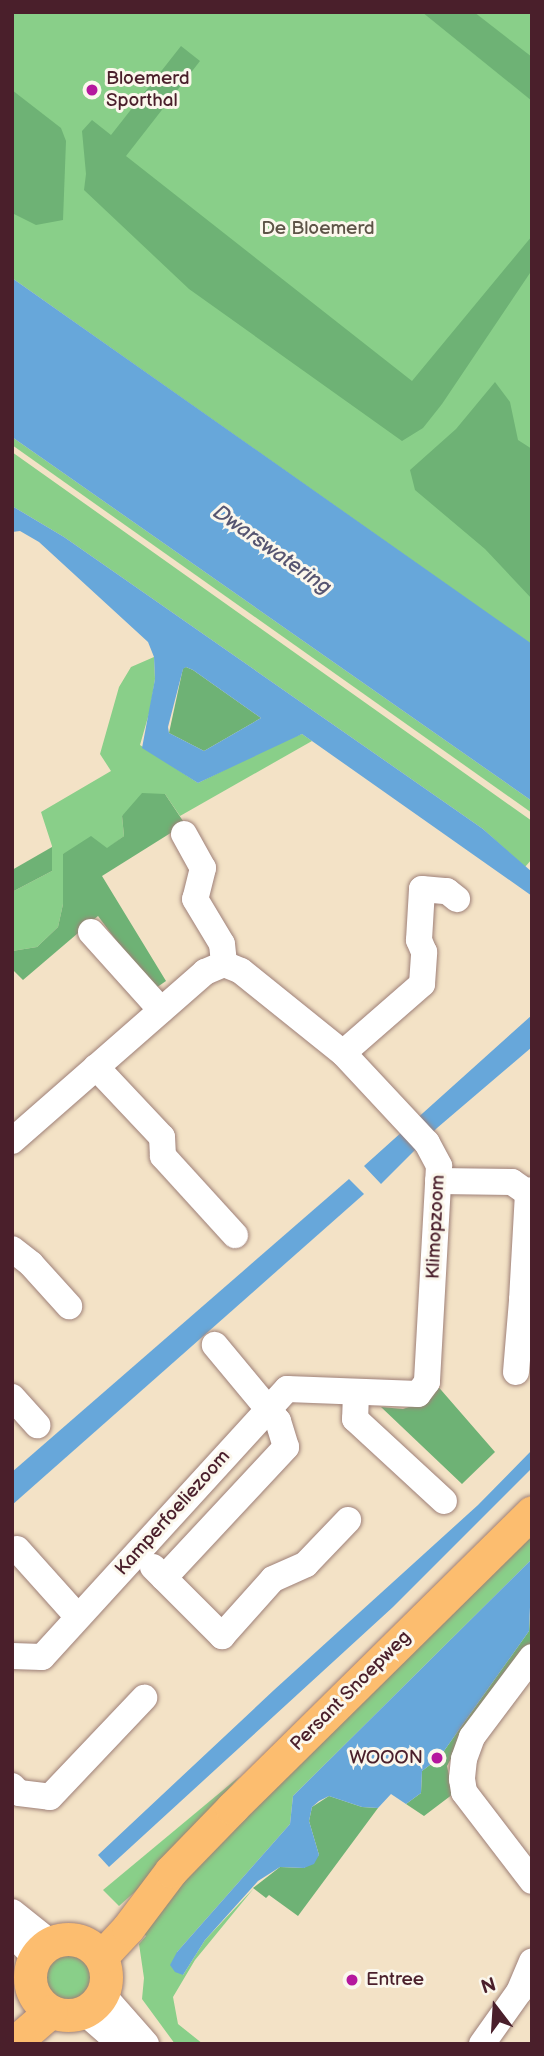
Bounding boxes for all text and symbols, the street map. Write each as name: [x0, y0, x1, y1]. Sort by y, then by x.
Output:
place label: Bloemerd Sporthal: [106, 68, 190, 112]
marker: Bloemerd Sporthal: [84, 82, 100, 98]
park label: De Bloemerd: [261, 218, 375, 240]
water label: Dwarswatering: [208, 500, 336, 600]
street label: Klimopzoom: [422, 1174, 450, 1280]
street label: Kamperfoeliezoom: [111, 1446, 235, 1580]
street label: Persant Snoepweg: [286, 1626, 416, 1756]
place label: WOOON: [349, 1747, 423, 1769]
marker: WOOON: [429, 1750, 445, 1766]
place label: Entree: [366, 1969, 424, 1991]
marker: Entree: [344, 1972, 360, 1988]
north arrow: [460, 1972, 530, 2042]
text: N: [479, 1973, 499, 2000]

